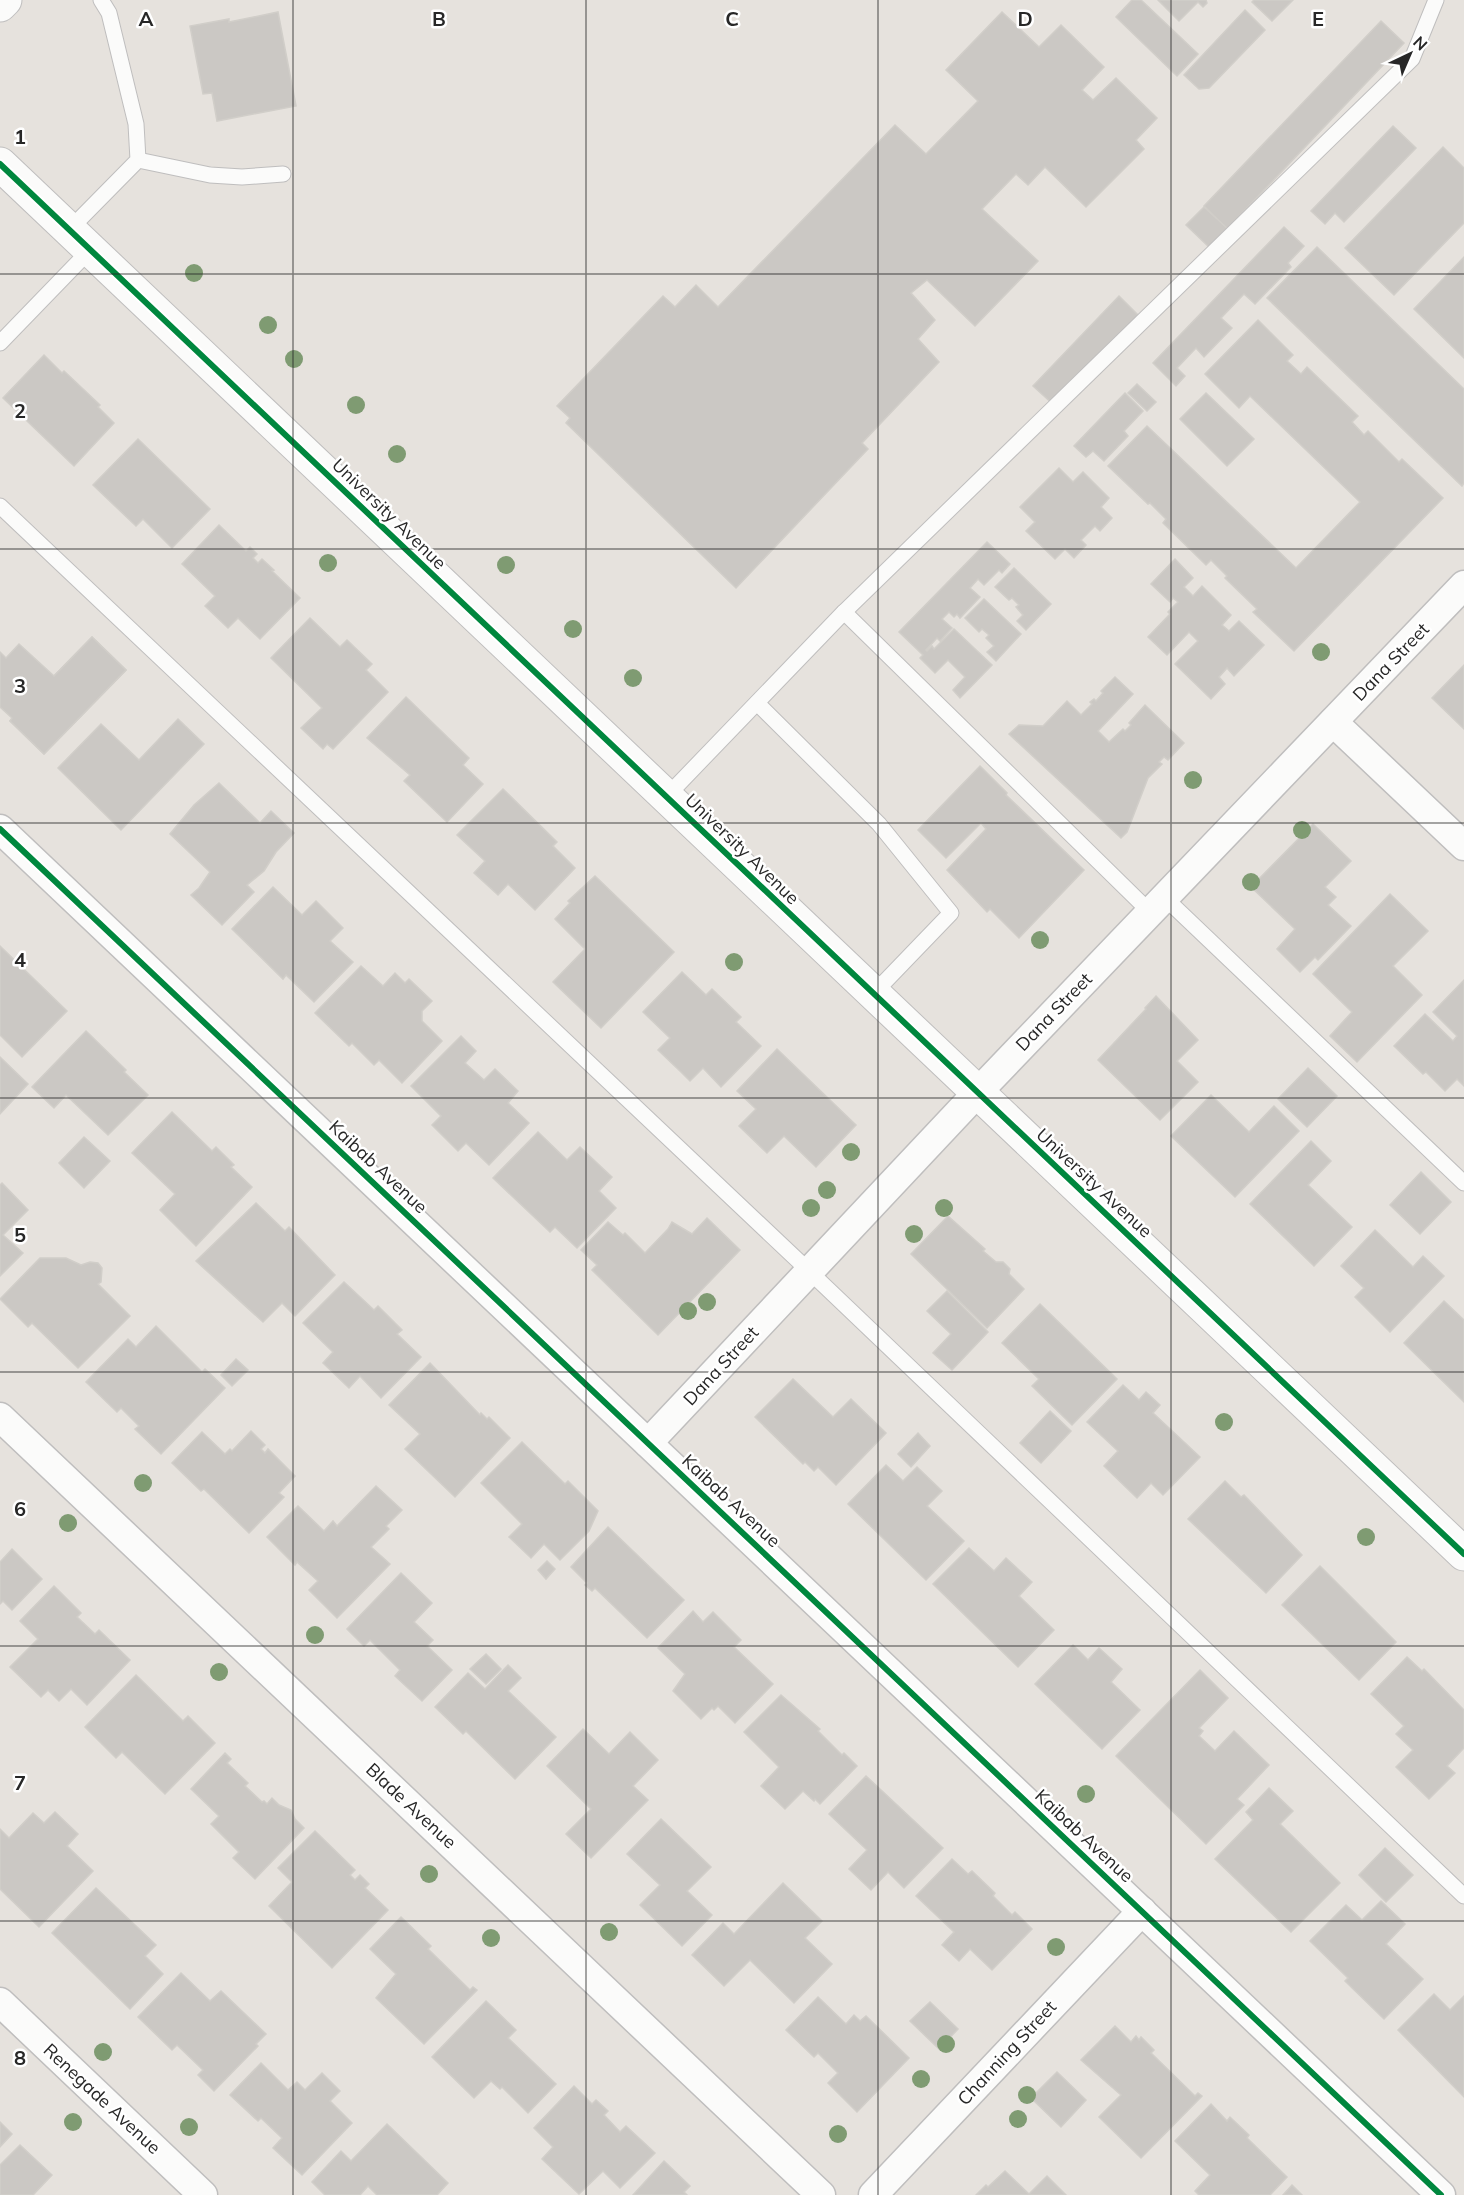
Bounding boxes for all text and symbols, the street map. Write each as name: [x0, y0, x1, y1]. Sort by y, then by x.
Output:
text: A: [139, 6, 154, 31]
text: B: [432, 6, 446, 31]
text: C: [725, 6, 739, 31]
text: D: [1017, 6, 1033, 31]
text: E: [1312, 6, 1324, 31]
north arrow: [1380, 24, 1440, 84]
text: N: [1409, 32, 1432, 55]
text: 1: [14, 124, 26, 149]
text: 2: [14, 398, 26, 423]
street label: University Avenue: [327, 453, 451, 574]
street label: Dana Street: [1348, 618, 1434, 706]
text: 3: [14, 673, 26, 698]
street label: University Avenue: [680, 788, 804, 909]
text: 4: [14, 947, 26, 972]
street label: Dana Street: [1011, 968, 1097, 1056]
street label: Kaibab Avenue: [324, 1115, 432, 1218]
street label: University Avenue: [1032, 1123, 1157, 1242]
text: 5: [14, 1222, 26, 1247]
street label: Dana Street: [678, 1321, 763, 1410]
street label: Kaibab Avenue: [677, 1449, 785, 1552]
text: 6: [14, 1496, 26, 1521]
street label: Blade Avenue: [361, 1758, 461, 1853]
text: 7: [14, 1770, 26, 1795]
street label: Kaibab Avenue: [1030, 1784, 1138, 1887]
street label: Channing Street: [952, 1995, 1061, 2110]
street label: Renegade Avenue: [39, 2038, 166, 2159]
text: 8: [14, 2045, 26, 2070]

